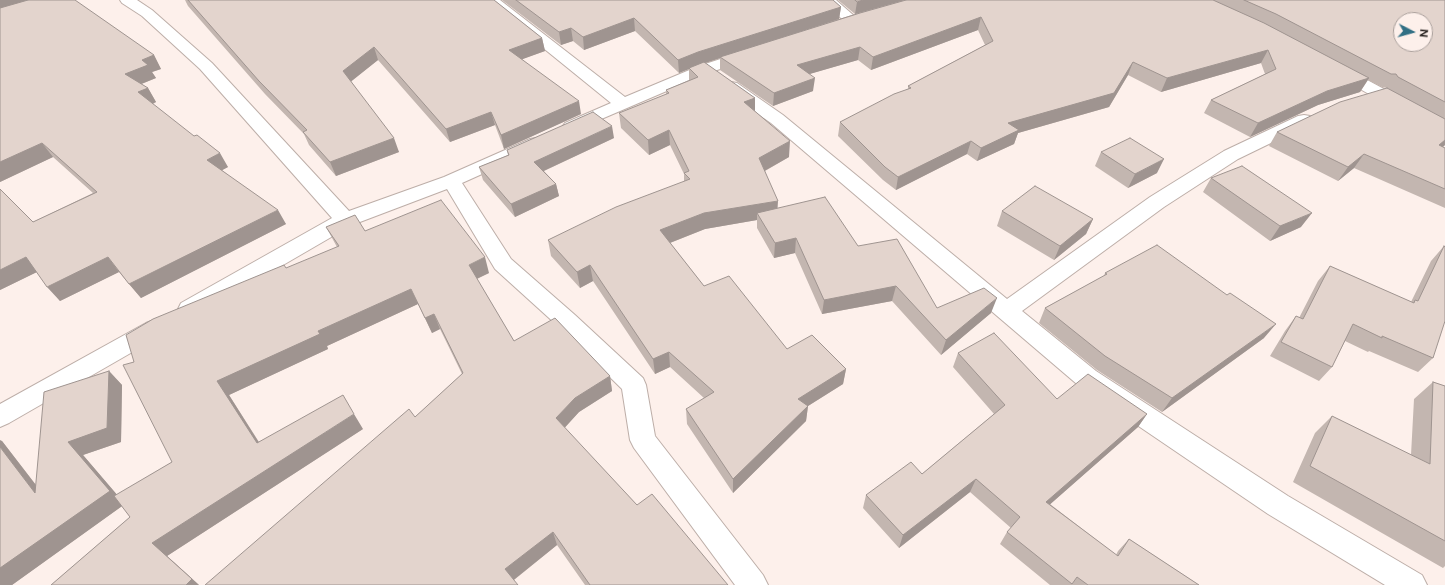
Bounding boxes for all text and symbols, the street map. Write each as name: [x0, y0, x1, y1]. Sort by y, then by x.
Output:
north arrow: [1393, 12, 1433, 52]
text: N: [1418, 28, 1430, 38]

